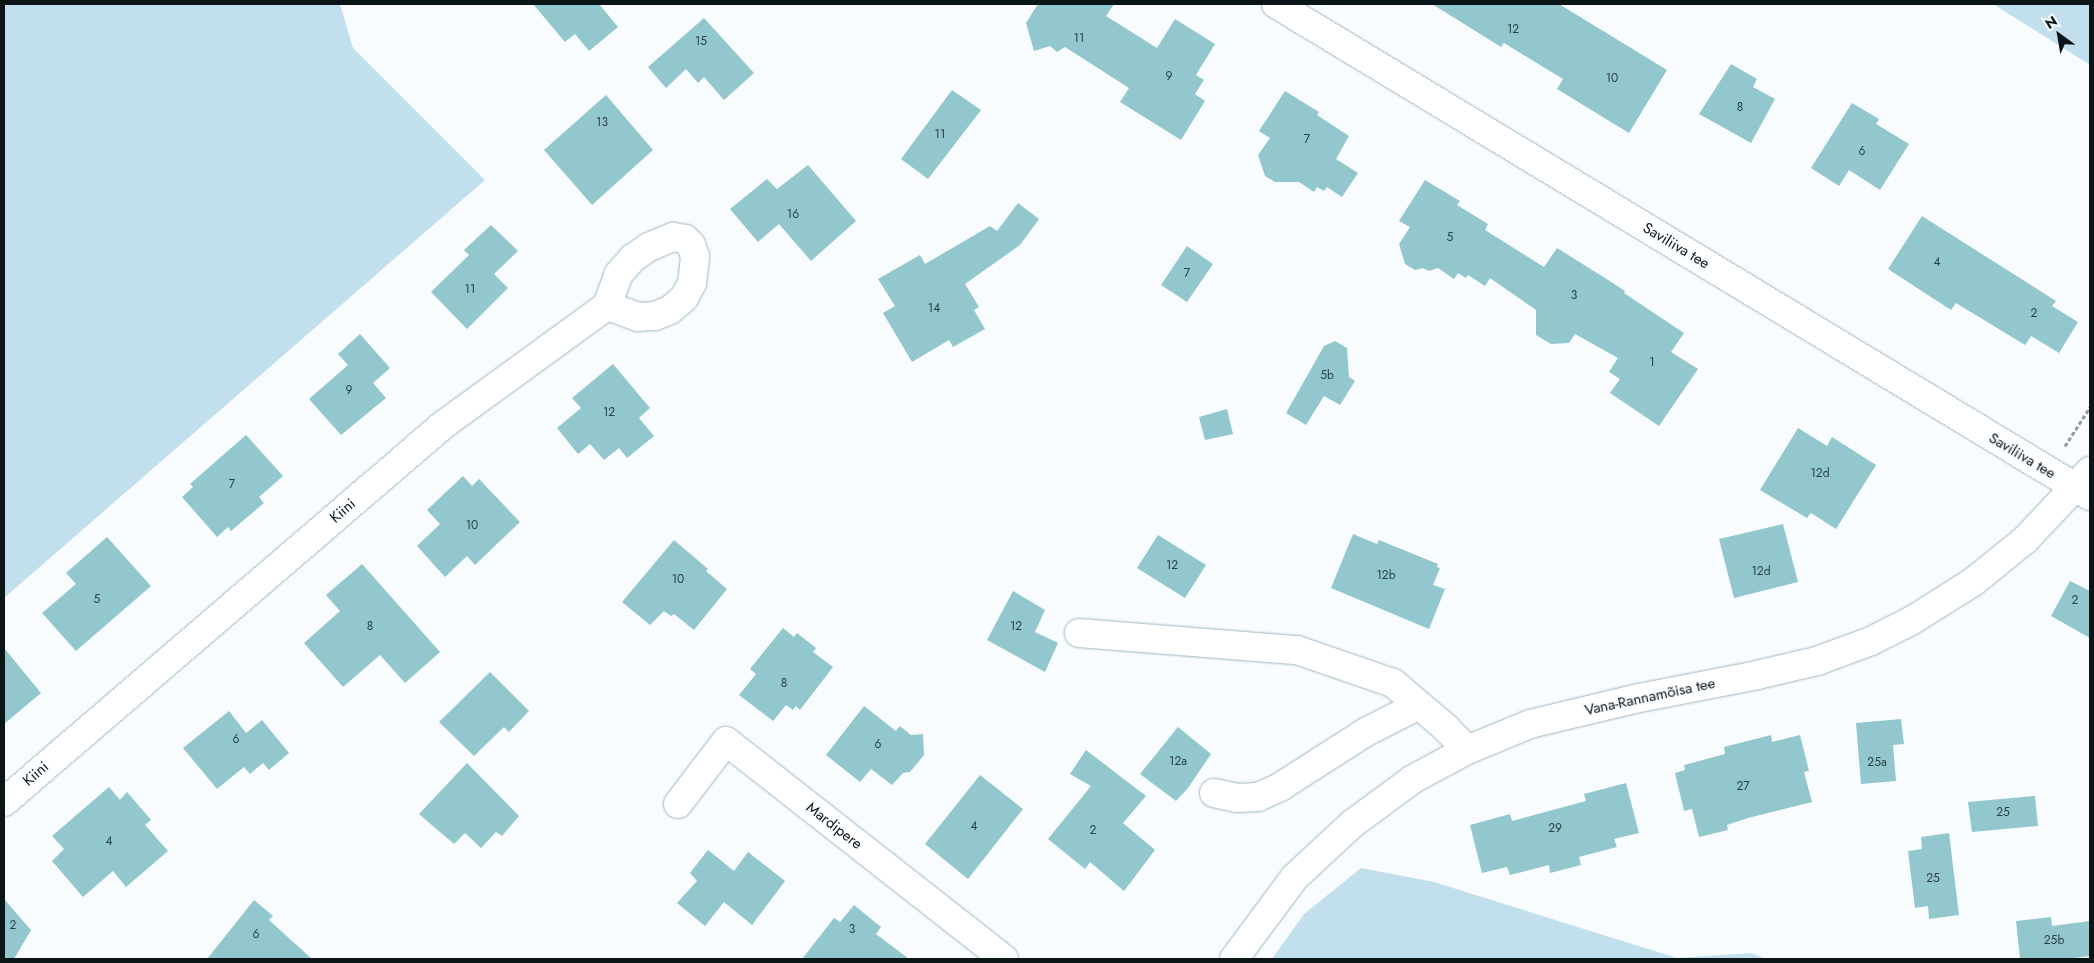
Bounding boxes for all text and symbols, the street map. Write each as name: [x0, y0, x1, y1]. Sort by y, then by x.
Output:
north arrow: [2034, 10, 2084, 60]
text: N: [2041, 11, 2061, 34]
house number: 12: [1507, 23, 1519, 37]
house number: 11: [1074, 32, 1084, 46]
house number: 15: [695, 35, 707, 49]
house number: 9: [1166, 70, 1172, 84]
house number: 10: [1606, 72, 1618, 86]
house number: 8: [1737, 101, 1743, 115]
house number: 13: [596, 116, 608, 130]
house number: 11: [935, 128, 945, 142]
house number: 7: [1304, 133, 1310, 147]
house number: 6: [1859, 145, 1865, 159]
house number: 16: [787, 208, 799, 222]
street label: Saviliiva tee: [1639, 219, 1713, 273]
house number: 5: [1447, 231, 1453, 245]
house number: 4: [1934, 256, 1940, 270]
house number: 7: [1184, 267, 1190, 281]
house number: 11: [465, 283, 475, 297]
house number: 3: [1571, 289, 1577, 303]
house number: 14: [928, 302, 940, 316]
house number: 2: [2031, 307, 2037, 321]
house number: 1: [1649, 356, 1655, 370]
house number: 5b: [1320, 369, 1334, 383]
house number: 9: [346, 384, 352, 398]
house number: 12: [603, 406, 615, 420]
street label: Saviliiva tee: [1985, 429, 2059, 483]
house number: 12d: [1810, 467, 1830, 481]
house number: 7: [229, 478, 235, 492]
street label: Kiini: [327, 495, 359, 527]
house number: 10: [466, 519, 478, 533]
house number: 12: [1166, 559, 1178, 573]
house number: 12d: [1751, 565, 1771, 579]
house number: 12b: [1376, 569, 1396, 583]
house number: 10: [672, 573, 684, 587]
house number: 5: [94, 593, 100, 607]
house number: 2: [2072, 594, 2078, 608]
house number: 8: [367, 620, 373, 634]
house number: 12: [1010, 620, 1022, 634]
street label: Vana-Rannamõisa tee: [1583, 674, 1717, 720]
house number: 8: [781, 677, 787, 691]
house number: 6: [233, 733, 239, 747]
house number: 6: [875, 738, 881, 752]
house number: 12a: [1169, 755, 1187, 769]
house number: 25a: [1867, 756, 1887, 770]
street label: Kiini: [20, 758, 52, 790]
house number: 27: [1736, 780, 1750, 794]
street label: Mardipere: [803, 799, 865, 853]
house number: 25: [1996, 806, 2010, 820]
house number: 4: [971, 820, 977, 834]
house number: 29: [1548, 822, 1562, 836]
house number: 2: [1090, 824, 1096, 838]
house number: 4: [106, 835, 112, 849]
house number: 25: [1926, 872, 1940, 886]
house number: 2: [10, 919, 16, 933]
house number: 3: [849, 923, 855, 937]
house number: 6: [253, 928, 259, 942]
house number: 25b: [2044, 934, 2064, 948]

